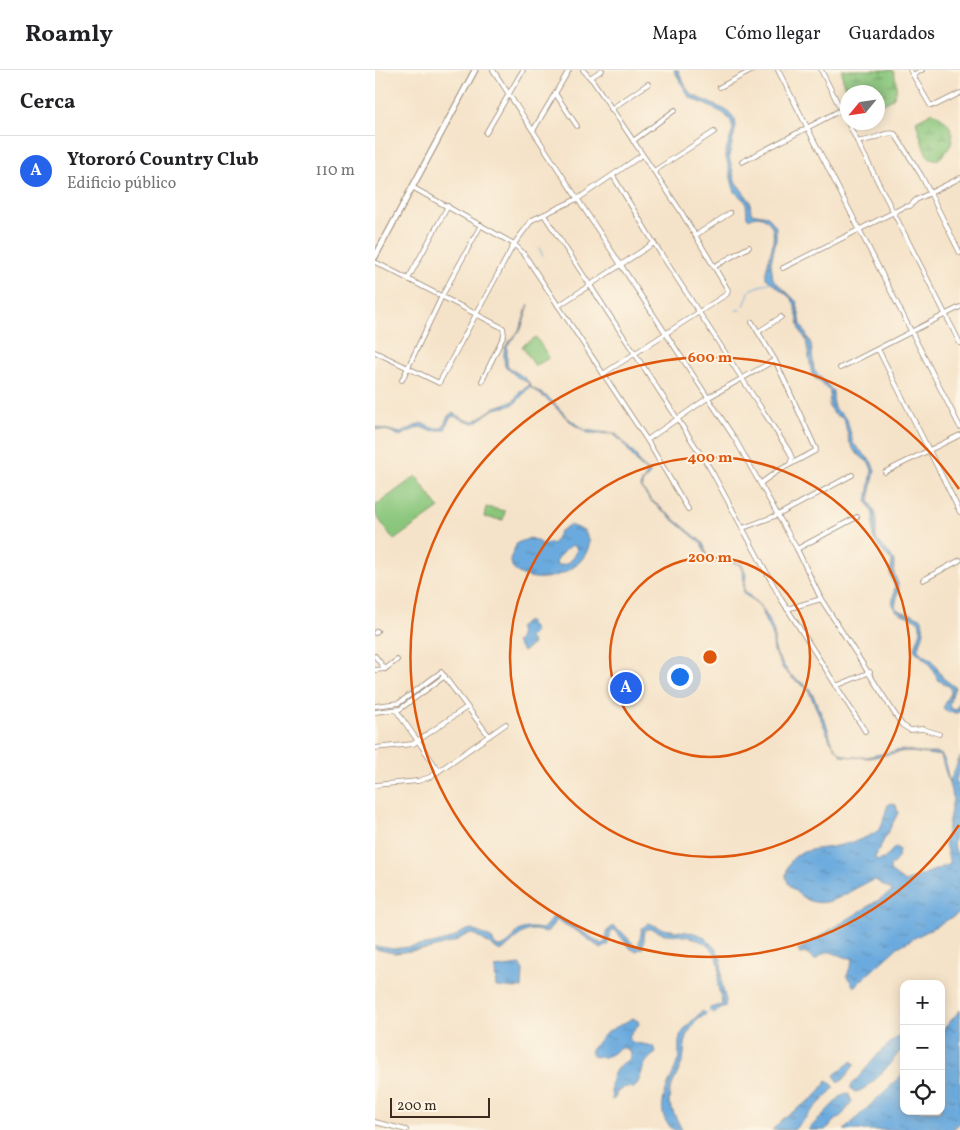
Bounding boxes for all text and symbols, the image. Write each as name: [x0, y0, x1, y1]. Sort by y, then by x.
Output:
text: Roamly: [25, 18, 113, 52]
text: Mapa: [652, 22, 697, 47]
text: Cómo llegar: [725, 22, 821, 47]
text: Guardados: [849, 22, 935, 47]
north arrow: [840, 85, 885, 130]
text: Cerca: [20, 88, 75, 117]
text: Ytororó Country Club: [67, 147, 259, 173]
text: A: [30, 160, 42, 182]
text: 110 m: [316, 160, 355, 182]
text: Edificio público: [67, 173, 176, 195]
text: 600 m: [688, 348, 733, 369]
text: 400 m: [688, 448, 733, 469]
text: 200 m: [688, 548, 732, 569]
centre of rings: [701, 648, 719, 666]
your location: [667, 664, 693, 690]
pin: A: [610, 669, 642, 707]
map controls: [900, 980, 945, 1115]
button: +: [900, 980, 945, 1025]
button: −: [900, 1025, 945, 1070]
button: locate: [900, 1070, 945, 1115]
scale bar: [390, 1095, 490, 1118]
text: 200 m: [397, 1097, 437, 1116]

